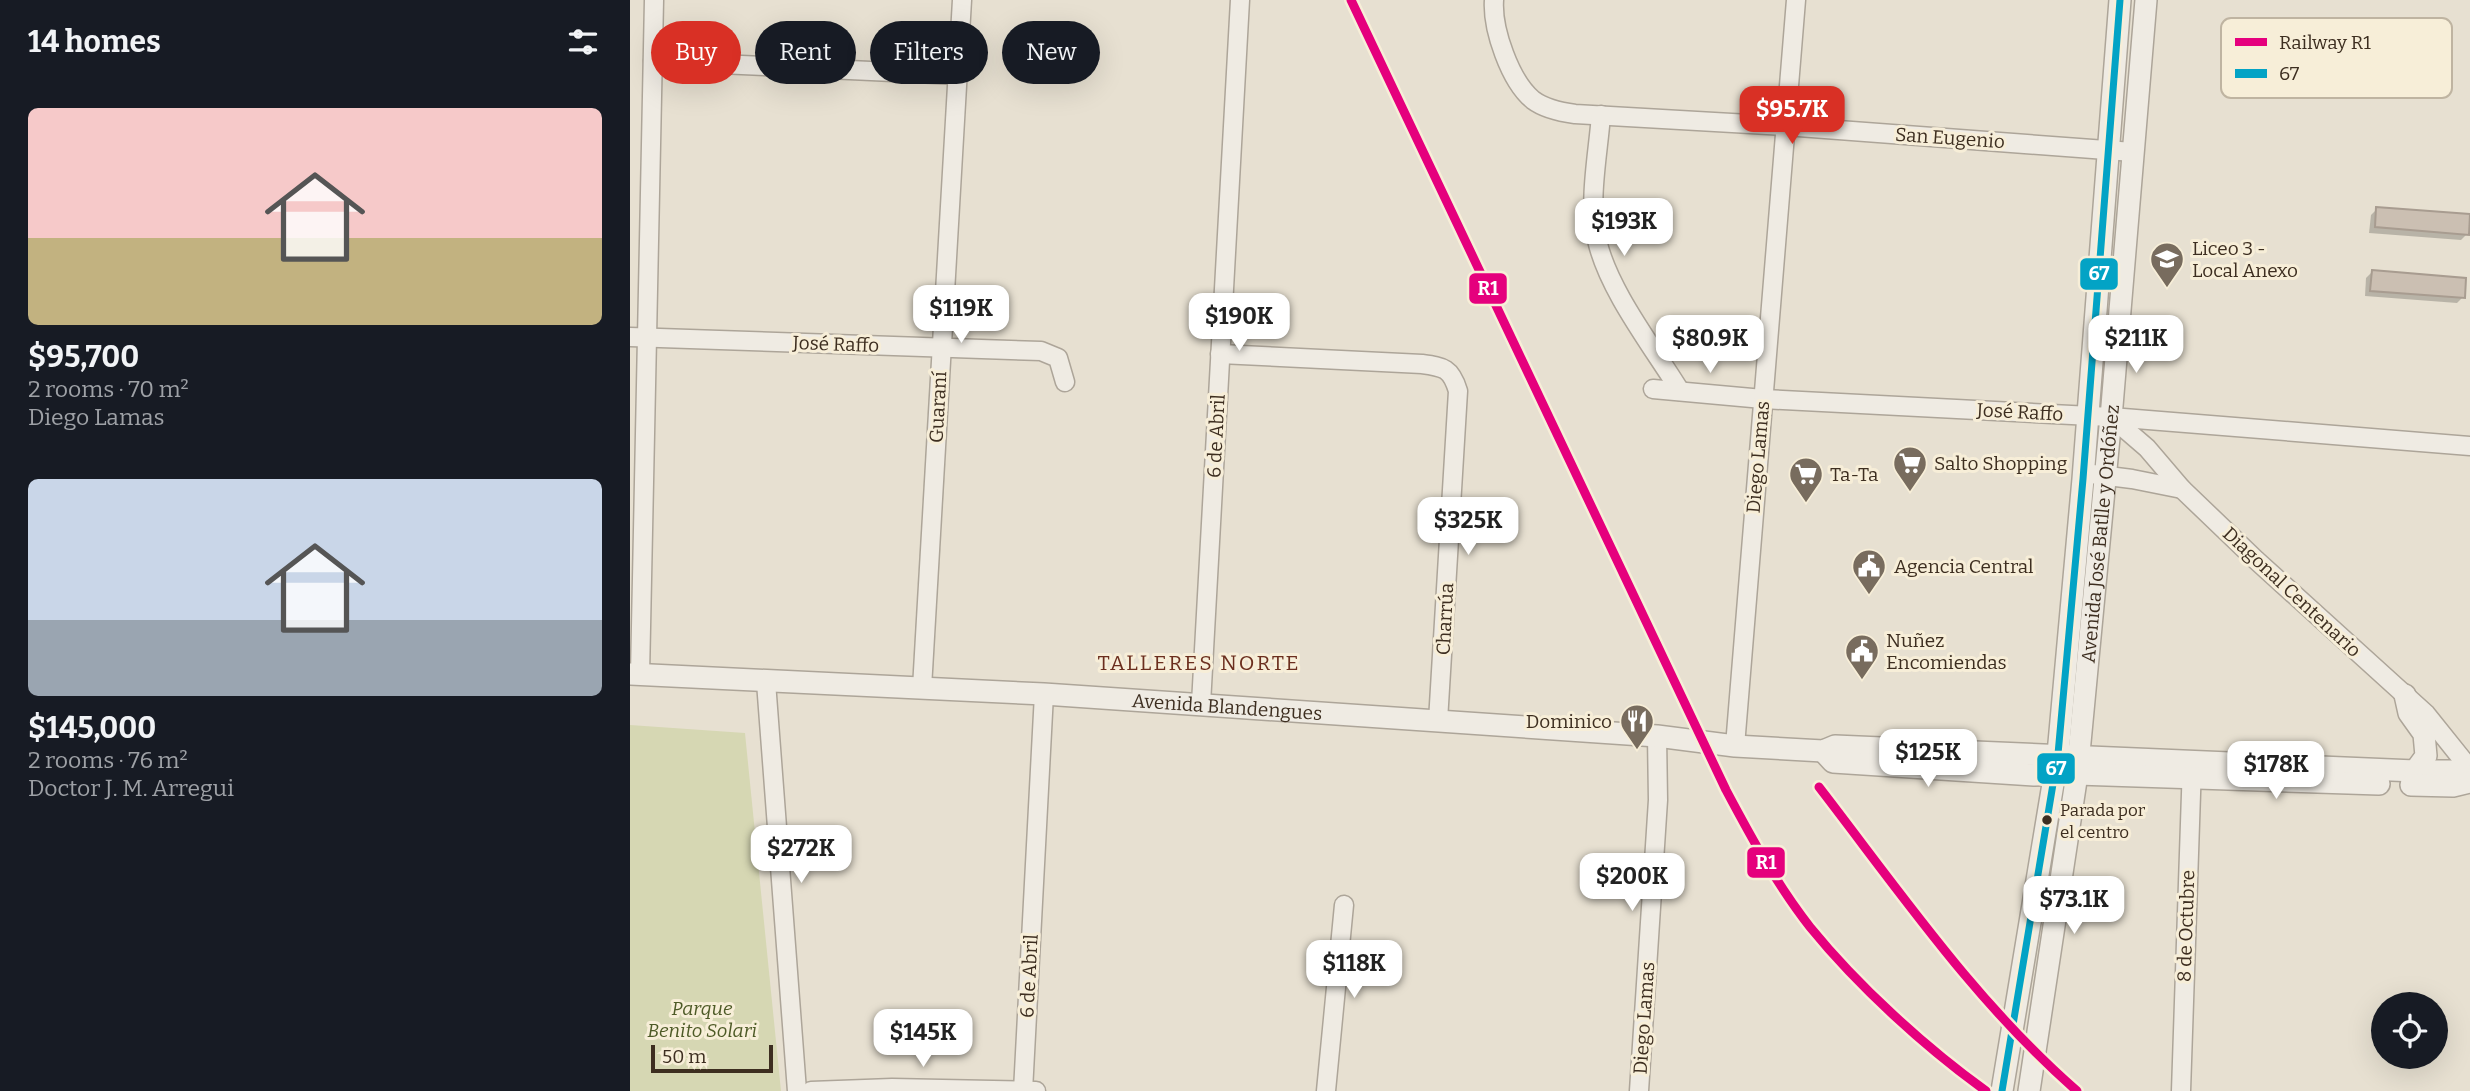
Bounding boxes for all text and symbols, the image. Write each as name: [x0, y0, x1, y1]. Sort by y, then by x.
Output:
legend: [2221, 18, 2452, 98]
chip: Buy: [651, 21, 741, 84]
chip: Rent: [755, 21, 856, 84]
chip: Filters: [870, 21, 988, 84]
chip: New: [1002, 21, 1100, 84]
icon: filters: [564, 23, 602, 61]
text: 14 homes: [28, 24, 161, 60]
text: Railway R1: [2279, 31, 2371, 54]
text: 67: [2279, 62, 2300, 85]
pin: $95.7K: [1735, 86, 1849, 146]
text: $95.7K: [1756, 95, 1828, 123]
street label: San Eugenio: [1894, 123, 2006, 153]
icon: home: [252, 154, 378, 280]
pin: $193K: [1575, 198, 1673, 258]
text: $193K: [1591, 207, 1657, 235]
place label: Liceo 3 - Local Anexo: [2192, 237, 2298, 282]
school or university icon: Liceo 3 - Local Anexo: [2148, 240, 2186, 289]
line badge: 67: [2079, 257, 2119, 291]
text: 67: [2088, 262, 2110, 285]
line badge: R1: [1468, 272, 1508, 305]
text: R1: [1478, 277, 1499, 300]
pin: $119K: [912, 286, 1010, 345]
text: $119K: [929, 294, 993, 322]
pin: $190K: [1190, 294, 1288, 353]
text: $190K: [1205, 302, 1273, 330]
pin: $80.9K: [1653, 316, 1767, 375]
pin: $211K: [2087, 316, 2185, 375]
text: $80.9K: [1672, 324, 1748, 352]
text: $211K: [2104, 324, 2168, 352]
street label: José Raffo: [791, 331, 880, 357]
text: $95,700: [28, 339, 139, 375]
street label: Guaraní: [925, 370, 951, 443]
text: 2 rooms · 70 m²: [28, 375, 189, 403]
street label: 6 de Abril: [1202, 393, 1230, 479]
street label: José Raffo: [1975, 398, 2064, 426]
street label: Diego Lamas: [1742, 400, 1774, 514]
text: Diego Lamas: [28, 403, 164, 431]
street label: Avenida José Batlle y Ordóñez: [2076, 403, 2124, 664]
supermarket icon: Salto Shopping: [1891, 444, 1929, 493]
place label: Salto Shopping: [1934, 452, 2068, 475]
supermarket icon: Ta-Ta: [1787, 455, 1825, 504]
place label: Ta-Ta: [1830, 463, 1879, 486]
pin: $325K: [1419, 498, 1517, 557]
text: $325K: [1433, 506, 1503, 534]
street label: Diagonal Centenario: [2218, 522, 2366, 662]
icon: home: [252, 525, 378, 651]
public building icon: Agencia Central: [1850, 547, 1888, 596]
place label: Agencia Central: [1894, 555, 2034, 578]
street label: Charrúa: [1432, 582, 1458, 656]
place label: Nuñez Encomiendas: [1886, 629, 2007, 674]
public building icon: Nuñez Encomiendas: [1843, 632, 1881, 681]
district label: TALLERES NORTE: [1097, 650, 1301, 676]
street label: Avenida Blandengues: [1131, 689, 1323, 725]
restaurant icon: Dominico: [1618, 702, 1656, 751]
text: $145,000: [28, 710, 156, 746]
place label: Dominico: [1526, 710, 1612, 733]
pin: $125K: [1879, 730, 1977, 789]
text: $125K: [1895, 738, 1961, 766]
pin: $178K: [2227, 742, 2325, 801]
text: 2 rooms · 76 m²: [28, 746, 188, 774]
text: $178K: [2243, 750, 2309, 778]
line badge: 67: [2036, 752, 2076, 785]
text: 67: [2045, 757, 2067, 780]
text: Doctor J. M. Arregui: [28, 774, 234, 802]
place label: Parada por el centro: [2060, 800, 2146, 843]
marker: Parada por el centro: [2040, 813, 2054, 827]
pin: $272K: [752, 826, 850, 885]
text: $272K: [767, 834, 835, 862]
line badge: R1: [1746, 846, 1786, 879]
text: R1: [1756, 851, 1777, 874]
pin: $200K: [1583, 853, 1681, 913]
text: $200K: [1596, 862, 1668, 890]
street label: 8 de Octubre: [2173, 870, 2199, 982]
pin: $73.1K: [2017, 876, 2131, 936]
text: $73.1K: [2039, 885, 2109, 913]
street label: 6 de Abril: [1015, 933, 1043, 1019]
pin: $118K: [1305, 940, 1403, 1000]
text: $118K: [1322, 949, 1386, 977]
street label: Diego Lamas: [1629, 961, 1659, 1075]
map controls: [2371, 992, 2448, 1069]
button: locate: [2371, 992, 2448, 1069]
park label: Parque Benito Solari: [647, 997, 757, 1042]
pin: $145K: [874, 1010, 972, 1069]
text: $145K: [890, 1018, 956, 1046]
scale bar: [651, 1042, 774, 1074]
text: 50 m: [662, 1045, 706, 1068]

